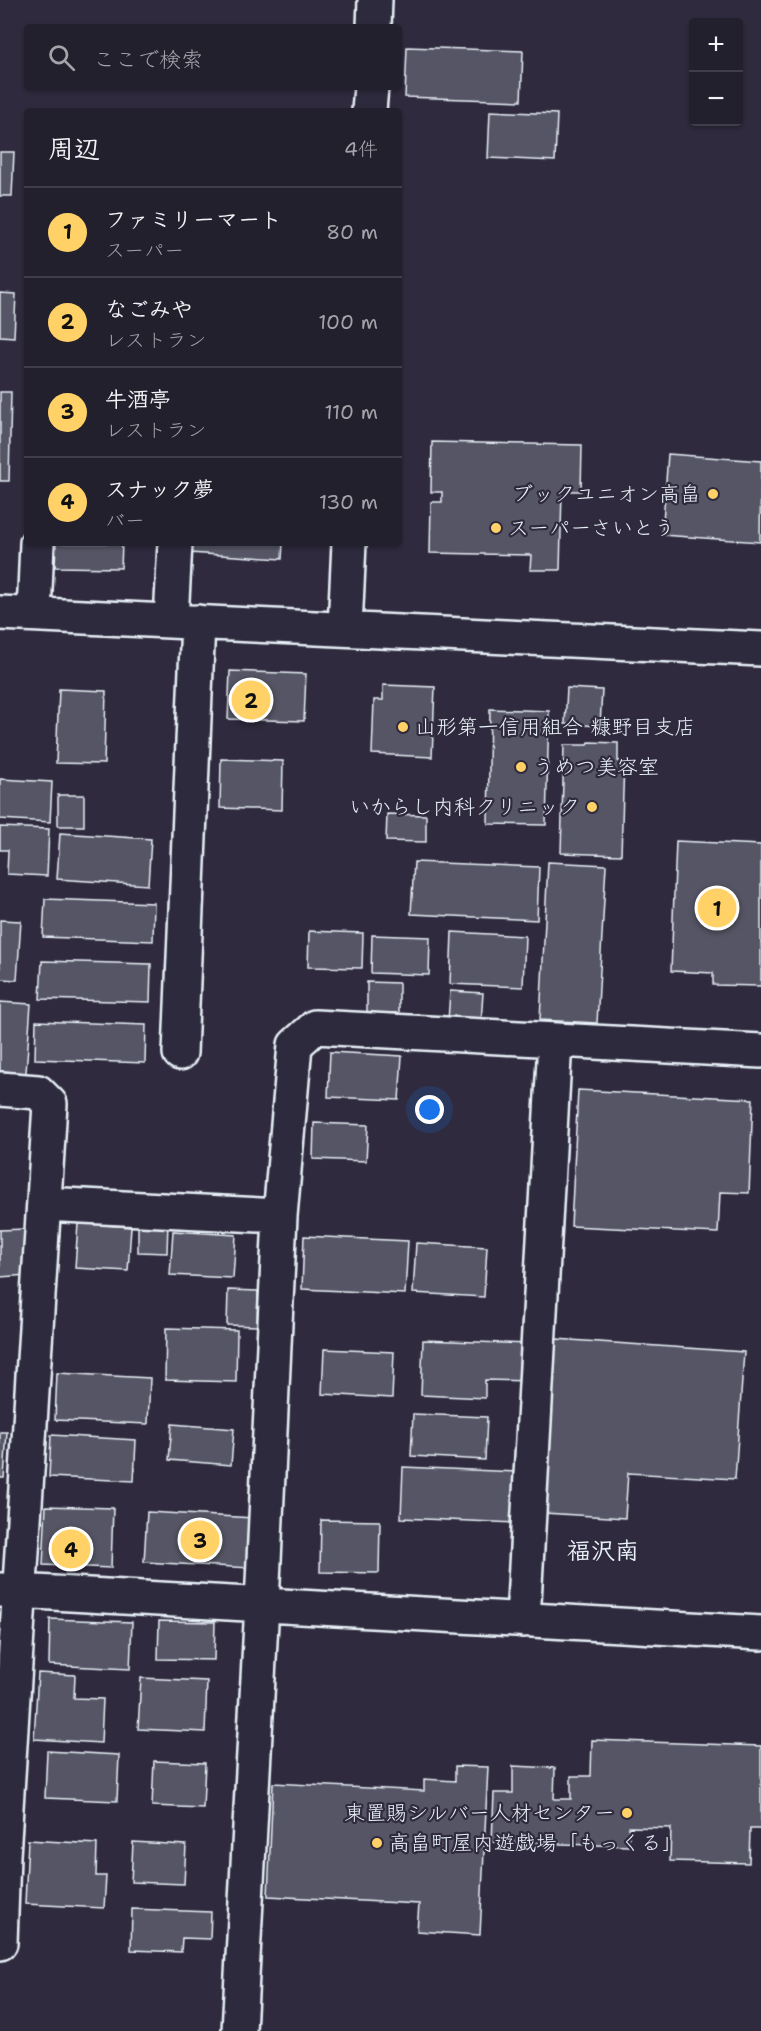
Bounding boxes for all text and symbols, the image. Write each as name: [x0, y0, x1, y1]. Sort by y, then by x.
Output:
map controls: [689, 18, 743, 126]
button: +: [689, 18, 743, 72]
search box: [24, 24, 402, 90]
icon: search: [45, 41, 78, 74]
text: ここで検索: [93, 45, 203, 74]
button: −: [689, 72, 743, 126]
text: 周辺: [48, 131, 100, 166]
text: 4件: [344, 136, 378, 162]
text: ファミリーマート: [105, 205, 282, 234]
text: 1: [63, 219, 72, 245]
text: 80 m: [326, 219, 378, 245]
text: スーパー: [105, 237, 184, 263]
text: なごみや: [105, 295, 193, 324]
text: 2: [61, 309, 75, 335]
text: 100 m: [318, 309, 378, 335]
text: レストラン: [105, 327, 207, 353]
text: 牛酒亭: [105, 385, 171, 414]
text: 3: [61, 399, 75, 425]
text: 110 m: [324, 399, 378, 425]
text: レストラン: [105, 417, 207, 443]
text: スナック夢: [105, 475, 215, 504]
place label: ブックユニオン高畠: [512, 480, 701, 508]
marker: ブックユニオン高畠: [706, 487, 720, 501]
text: 4: [61, 489, 75, 515]
text: 130 m: [319, 489, 378, 515]
text: バー: [105, 507, 145, 533]
place label: スーパーさいとう: [508, 514, 675, 542]
marker: スーパーさいとう: [489, 521, 503, 535]
pin: 2: [232, 678, 270, 722]
place label: 山形第一信用組合 糠野目支店: [415, 713, 695, 741]
marker: 山形第一信用組合 糠野目支店: [396, 720, 410, 734]
place label: うめつ美容室: [533, 753, 659, 781]
marker: うめつ美容室: [514, 760, 528, 774]
place label: いからし内科クリニック: [349, 793, 580, 821]
marker: いからし内科クリニック: [585, 800, 599, 814]
pin: 1: [698, 886, 736, 930]
your location: [415, 1095, 444, 1124]
pin: 3: [180, 1518, 220, 1562]
pin: 4: [52, 1526, 90, 1572]
district label: 福沢南: [567, 1535, 639, 1567]
place label: 東置賜シルバー人材センター: [344, 1799, 615, 1827]
marker: 東置賜シルバー人材センター: [620, 1806, 634, 1820]
place label: 高畠町屋内遊戯場「もっくる」: [389, 1829, 683, 1857]
marker: 高畠町屋内遊戯場「もっくる」: [370, 1836, 384, 1850]

